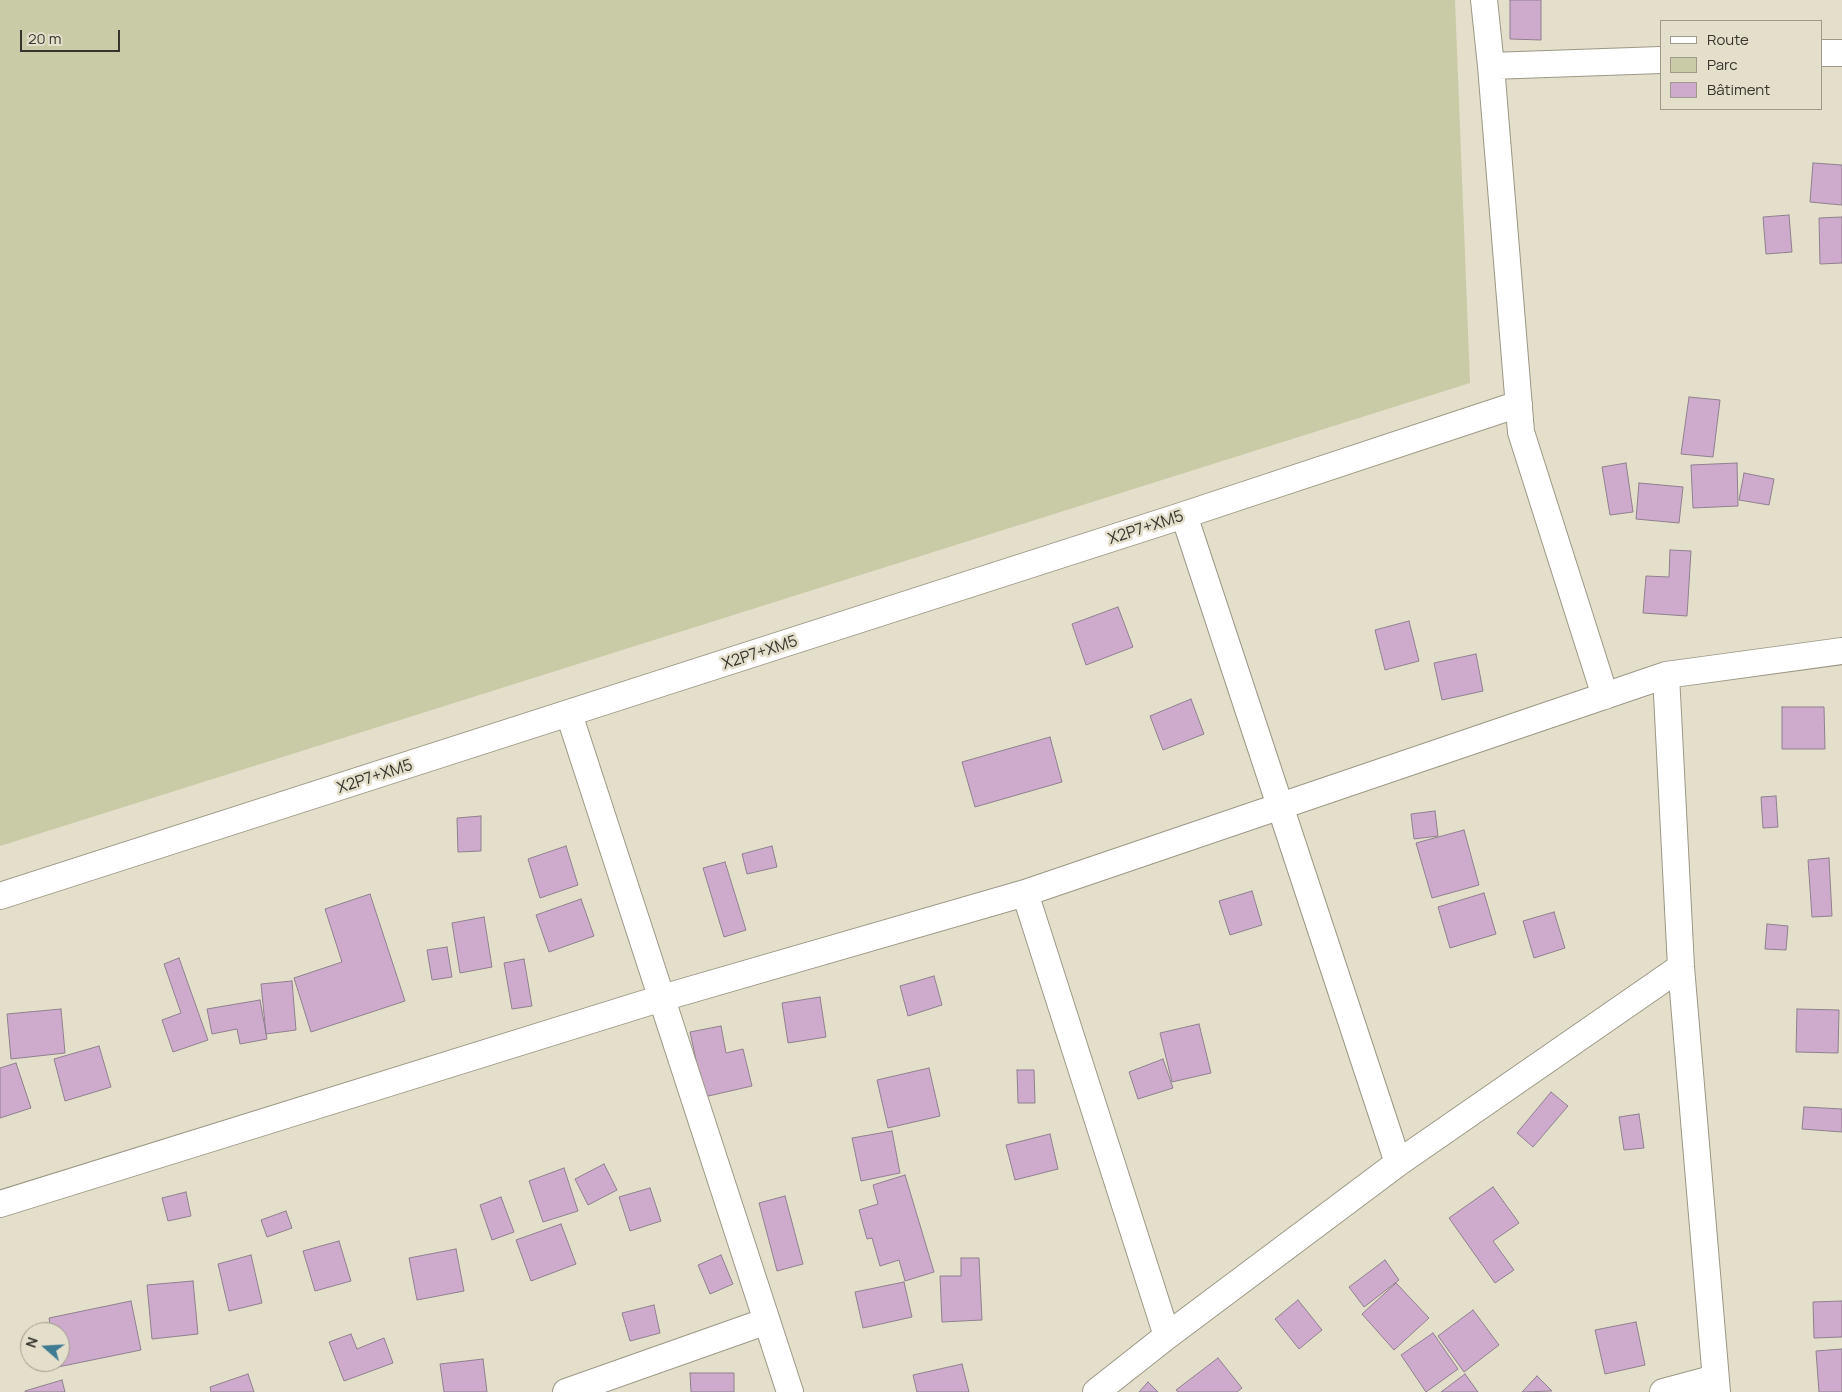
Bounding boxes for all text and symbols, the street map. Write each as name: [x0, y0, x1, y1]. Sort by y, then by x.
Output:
scale bar: [22, 20, 122, 52]
legend: [1660, 20, 1822, 110]
text: 20 m: [28, 28, 61, 49]
text: Route: [1707, 29, 1749, 50]
text: Parc: [1707, 54, 1738, 75]
text: Bâtiment: [1707, 79, 1770, 100]
street label: X2P7+XM5: [1106, 507, 1186, 549]
street label: X2P7+XM5: [720, 632, 800, 674]
street label: X2P7+XM5: [335, 756, 415, 798]
north arrow: [20, 1322, 70, 1372]
text: N: [21, 1334, 42, 1350]

